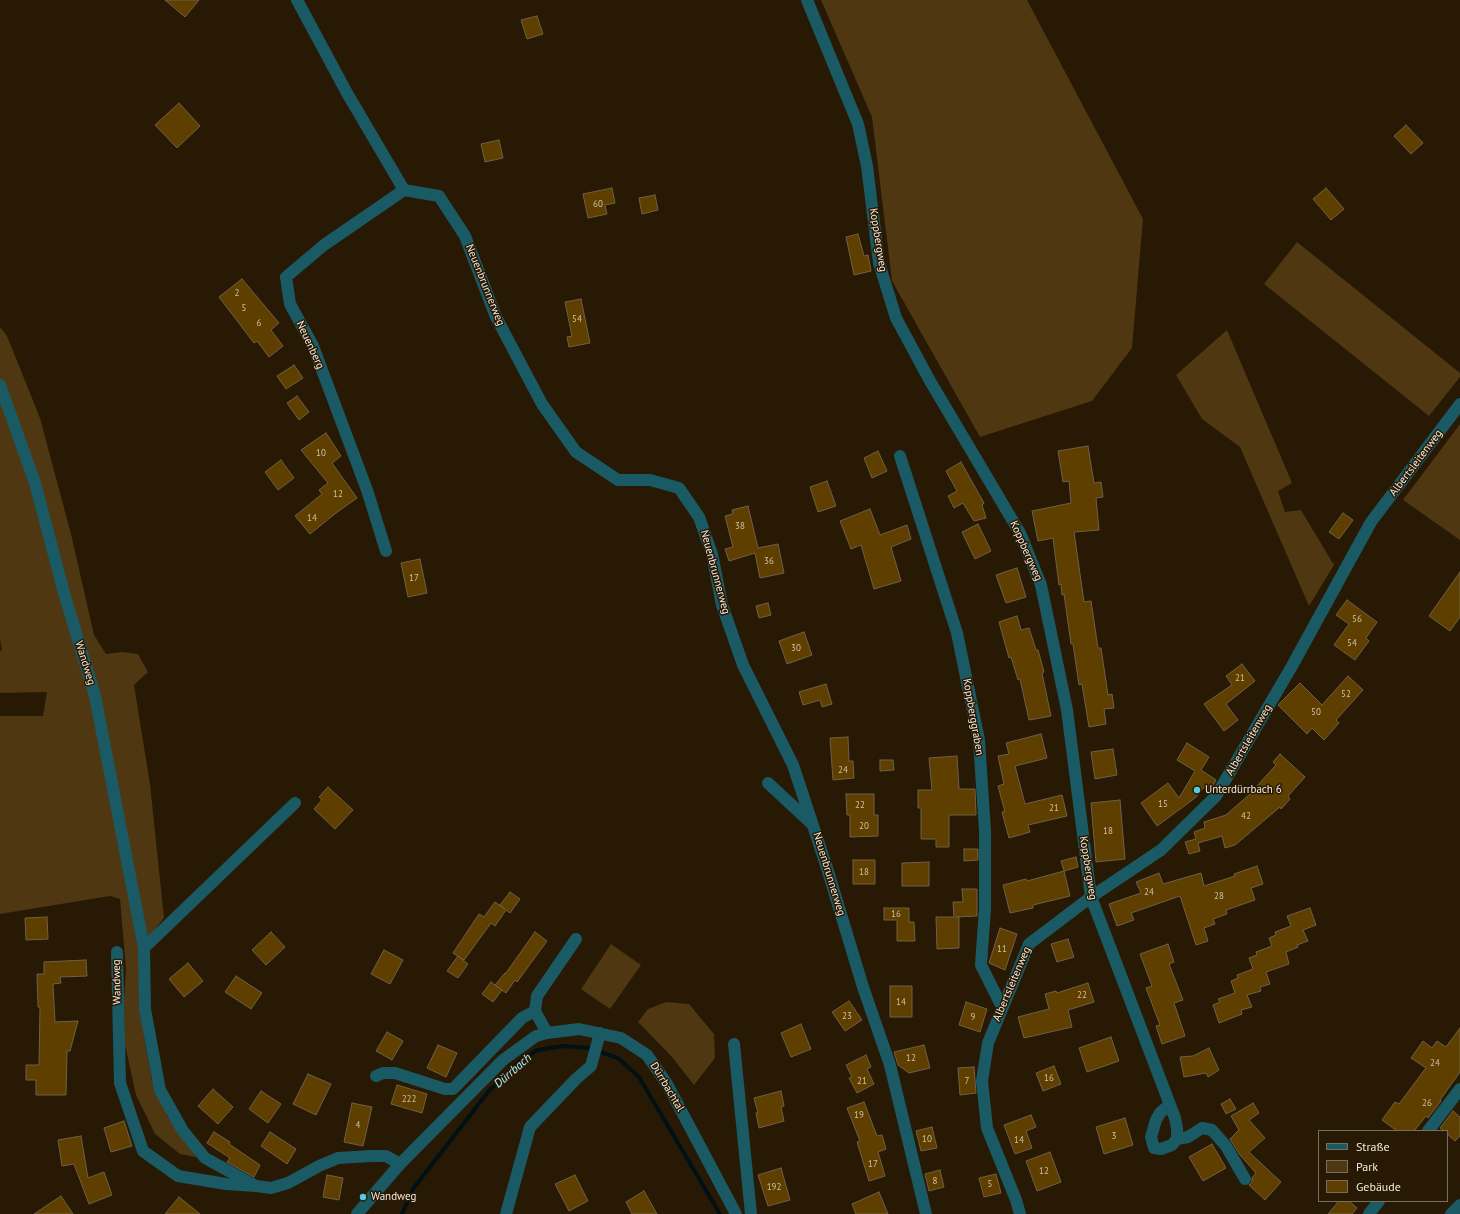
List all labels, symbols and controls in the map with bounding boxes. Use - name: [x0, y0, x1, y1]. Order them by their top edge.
- house number: 60: [593, 199, 603, 209]
- street label: Koppbergweg: [866, 207, 890, 273]
- street label: Neuenbrunnerweg: [463, 242, 507, 328]
- house number: 2: [235, 288, 239, 298]
- house number: 5: [242, 303, 246, 313]
- house number: 54: [572, 314, 582, 324]
- house number: 6: [257, 318, 261, 328]
- street label: Neuenberg: [293, 319, 327, 371]
- street label: Albertsleitenweg: [1387, 427, 1445, 499]
- house number: 10: [316, 448, 326, 458]
- house number: 12: [333, 489, 343, 499]
- house number: 14: [307, 513, 317, 523]
- street label: Koppbergweg: [1007, 519, 1045, 583]
- house number: 38: [735, 521, 745, 531]
- street label: Neuenbrunnerweg: [697, 528, 733, 616]
- house number: 36: [764, 556, 774, 566]
- house number: 17: [409, 573, 419, 583]
- house number: 56: [1352, 614, 1362, 624]
- house number: 54: [1347, 638, 1357, 648]
- street label: Wandweg: [72, 639, 98, 687]
- house number: 30: [791, 643, 801, 653]
- house number: 21: [1235, 673, 1245, 683]
- street label: Koppberggraben: [960, 678, 986, 756]
- house number: 52: [1341, 689, 1351, 699]
- street label: Albertsleitenweg: [1223, 702, 1275, 778]
- house number: 50: [1311, 707, 1321, 717]
- house number: 24: [838, 765, 848, 775]
- place label: Unterdürrbach 6: [1205, 783, 1282, 797]
- marker: Unterdürrbach 6: [1192, 785, 1202, 795]
- house number: 15: [1158, 799, 1168, 809]
- house number: 22: [855, 800, 865, 810]
- house number: 21: [1049, 803, 1059, 813]
- house number: 42: [1241, 811, 1251, 821]
- house number: 20: [859, 821, 869, 831]
- house number: 18: [1103, 826, 1113, 836]
- street label: Neuenbrunnerweg: [810, 831, 848, 917]
- street label: Koppbergweg: [1076, 835, 1100, 901]
- house number: 18: [859, 867, 869, 877]
- house number: 24: [1144, 887, 1154, 897]
- house number: 28: [1214, 891, 1224, 901]
- house number: 16: [891, 909, 901, 919]
- house number: 11: [997, 944, 1007, 954]
- street label: Albertsleitenweg: [990, 945, 1034, 1023]
- street label: Wandweg: [110, 959, 124, 1005]
- house number: 22: [1077, 990, 1087, 1000]
- house number: 14: [896, 997, 906, 1007]
- house number: 23: [842, 1011, 852, 1021]
- house number: 9: [971, 1012, 975, 1022]
- water label: Dürrbach: [491, 1051, 535, 1091]
- house number: 12: [906, 1053, 916, 1063]
- house number: 24: [1430, 1058, 1440, 1068]
- street label: Dürrbachtal: [647, 1060, 687, 1114]
- house number: 16: [1044, 1073, 1054, 1083]
- house number: 21: [857, 1076, 867, 1086]
- house number: 7: [965, 1076, 969, 1086]
- house number: 222: [402, 1094, 416, 1104]
- house number: 26: [1422, 1098, 1432, 1108]
- house number: 19: [854, 1110, 864, 1120]
- house number: 4: [356, 1120, 360, 1130]
- legend: [1318, 1130, 1448, 1202]
- house number: 3: [1112, 1131, 1116, 1141]
- house number: 10: [922, 1134, 932, 1144]
- house number: 14: [1014, 1135, 1024, 1145]
- text: Straße: [1356, 1139, 1390, 1154]
- house number: 17: [868, 1159, 878, 1169]
- text: Park: [1356, 1159, 1378, 1174]
- house number: 12: [1039, 1166, 1049, 1176]
- house number: 8: [933, 1176, 937, 1186]
- house number: 5: [988, 1179, 992, 1189]
- text: Gebäude: [1356, 1179, 1401, 1194]
- house number: 192: [767, 1182, 781, 1192]
- place label: Wandweg: [371, 1190, 416, 1204]
- marker: Wandweg: [358, 1192, 368, 1202]

